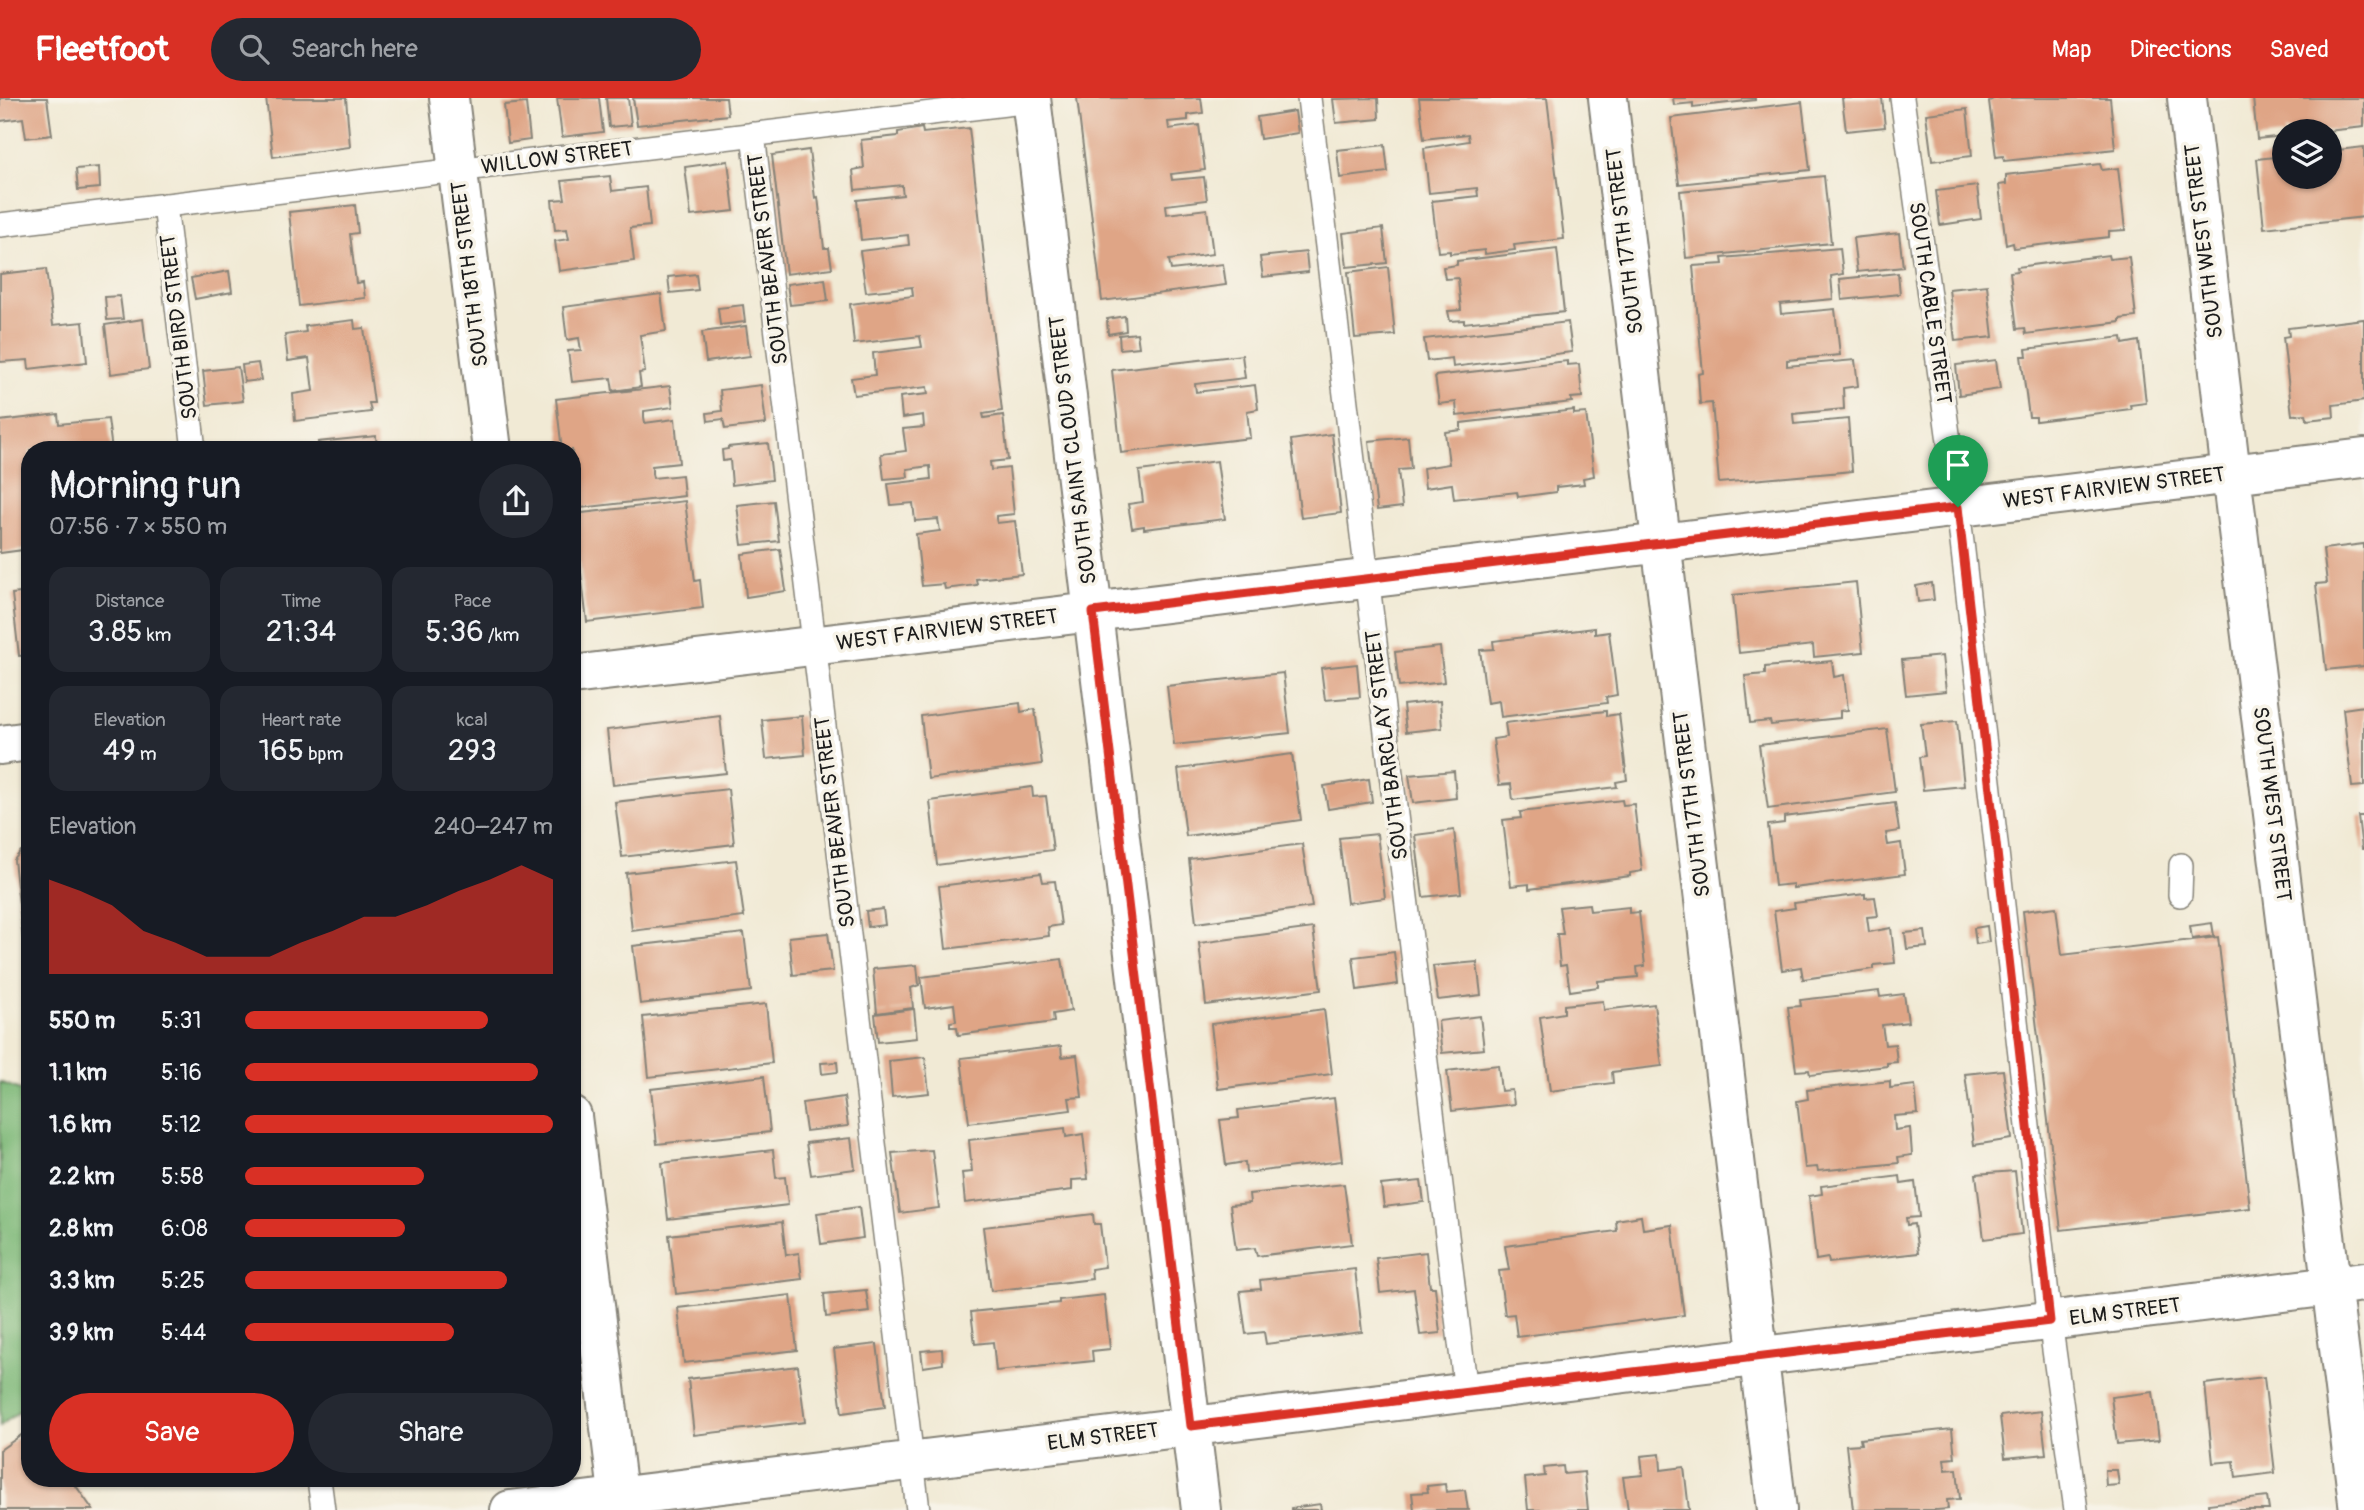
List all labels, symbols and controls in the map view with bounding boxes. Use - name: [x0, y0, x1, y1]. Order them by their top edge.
- search box: [211, 18, 701, 81]
- text: Fleetfoot: [35, 29, 169, 70]
- icon: search: [235, 30, 273, 68]
- text: Search here: [291, 33, 418, 65]
- text: Map: [2052, 35, 2092, 64]
- text: Directions: [2130, 35, 2231, 64]
- text: Saved: [2269, 35, 2329, 64]
- map controls: [2272, 119, 2342, 189]
- button: layers: [2272, 119, 2342, 189]
- street label: WILLOW STREET: [479, 135, 635, 181]
- street label: SOUTH WEST STREET: [2179, 142, 2229, 340]
- street label: SOUTH 17TH STREET: [1600, 146, 1650, 336]
- street label: SOUTH BEAVER STREET: [742, 152, 794, 366]
- street label: SOUTH 18TH STREET: [445, 179, 495, 368]
- street label: SOUTH CABLE STREET: [1902, 200, 1958, 406]
- street label: SOUTH BIRD STREET: [154, 233, 204, 421]
- street label: SOUTH SAINT CLOUD STREET: [1043, 314, 1103, 586]
- pin: [1928, 435, 1988, 507]
- icon: arrive: [1939, 446, 1977, 484]
- street label: WEST FAIRVIEW STREET: [2002, 461, 2227, 515]
- text: Morning run: [49, 462, 241, 510]
- button: share: [479, 464, 553, 538]
- text: 07:56 · 7 × 550 m: [49, 512, 227, 541]
- text: Distance: [95, 589, 164, 613]
- text: Time: [281, 589, 321, 613]
- text: Pace: [454, 589, 491, 613]
- street label: WEST FAIRVIEW STREET: [835, 603, 1060, 657]
- text: 3.85: [88, 613, 143, 650]
- text: 21:34: [266, 613, 336, 650]
- text: 5:36: [425, 613, 484, 650]
- text: km: [143, 623, 171, 647]
- text: /km: [484, 623, 519, 647]
- street label: SOUTH BARCLAY STREET: [1359, 628, 1415, 861]
- street label: SOUTH WEST STREET: [2247, 705, 2297, 903]
- text: Elevation: [93, 708, 166, 732]
- text: Heart rate: [261, 708, 341, 732]
- text: kcal: [457, 708, 488, 732]
- street label: SOUTH 17TH STREET: [1667, 709, 1717, 899]
- street label: SOUTH BEAVER STREET: [809, 715, 861, 929]
- text: 49: [103, 732, 136, 769]
- text: 165: [259, 732, 304, 769]
- text: 293: [448, 732, 497, 769]
- text: m: [136, 742, 157, 766]
- text: bpm: [304, 742, 343, 766]
- text: Elevation: [49, 812, 137, 841]
- text: 240–247 m: [434, 812, 553, 841]
- text: 550 m: [49, 1006, 115, 1035]
- text: 5:31: [161, 1006, 201, 1035]
- text: 1.1 km: [49, 1058, 107, 1087]
- text: 5:16: [161, 1058, 202, 1087]
- text: 1.6 km: [49, 1110, 111, 1139]
- text: 5:12: [161, 1110, 201, 1139]
- text: 2.2 km: [49, 1162, 115, 1191]
- text: 5:58: [161, 1162, 204, 1191]
- text: 2.8 km: [49, 1214, 114, 1243]
- text: 6:08: [161, 1214, 208, 1243]
- text: 3.3 km: [49, 1266, 115, 1295]
- text: 5:25: [161, 1266, 205, 1295]
- street label: ELM STREET: [2068, 1292, 2183, 1332]
- text: 3.9 km: [49, 1318, 114, 1347]
- text: 5:44: [161, 1318, 206, 1347]
- button: Save: [49, 1393, 294, 1473]
- button: Share: [308, 1393, 553, 1473]
- street label: ELM STREET: [1046, 1417, 1161, 1457]

